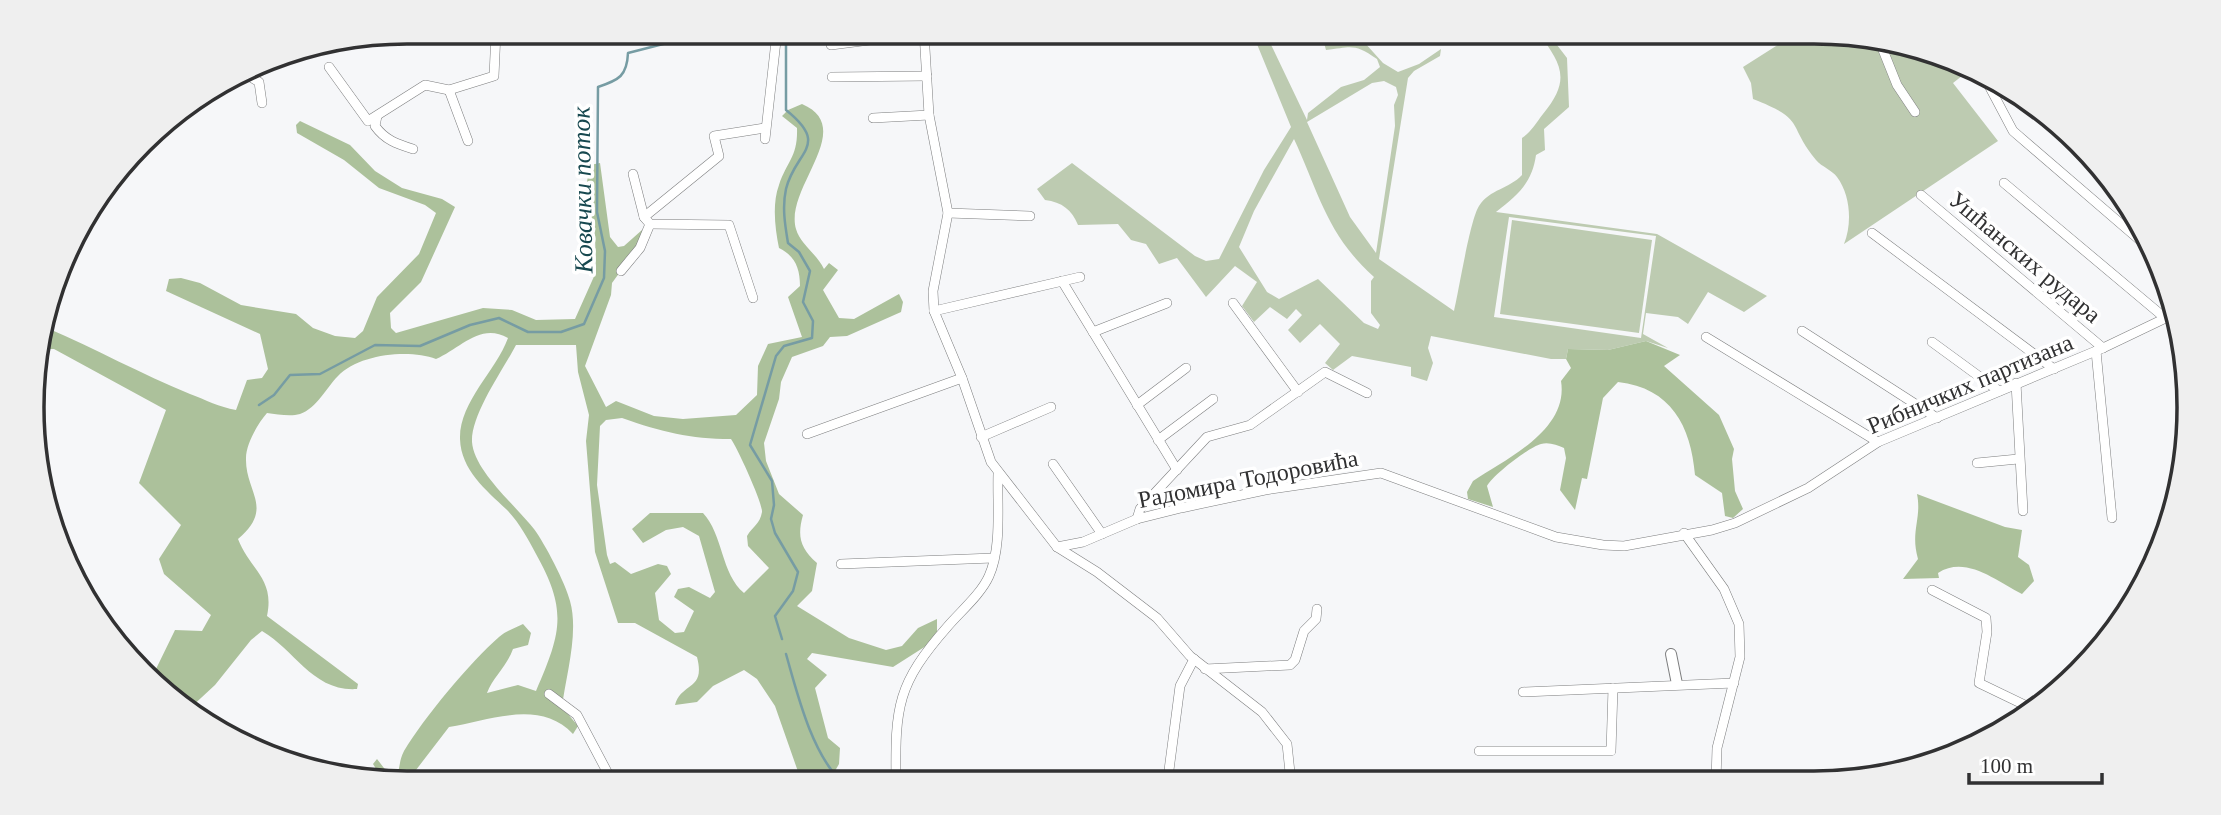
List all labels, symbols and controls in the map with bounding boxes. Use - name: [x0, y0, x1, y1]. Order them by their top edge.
- water label: Ковачки поток: [567, 105, 598, 275]
- street label: Ушћанских рудара: [1944, 186, 2106, 328]
- street label: Рибничких партизана: [1863, 329, 2077, 439]
- street label: Радомира Тодоровића: [1136, 445, 1361, 513]
- scale bar: [1969, 742, 2102, 786]
- text: 100 m: [1980, 754, 2033, 778]

